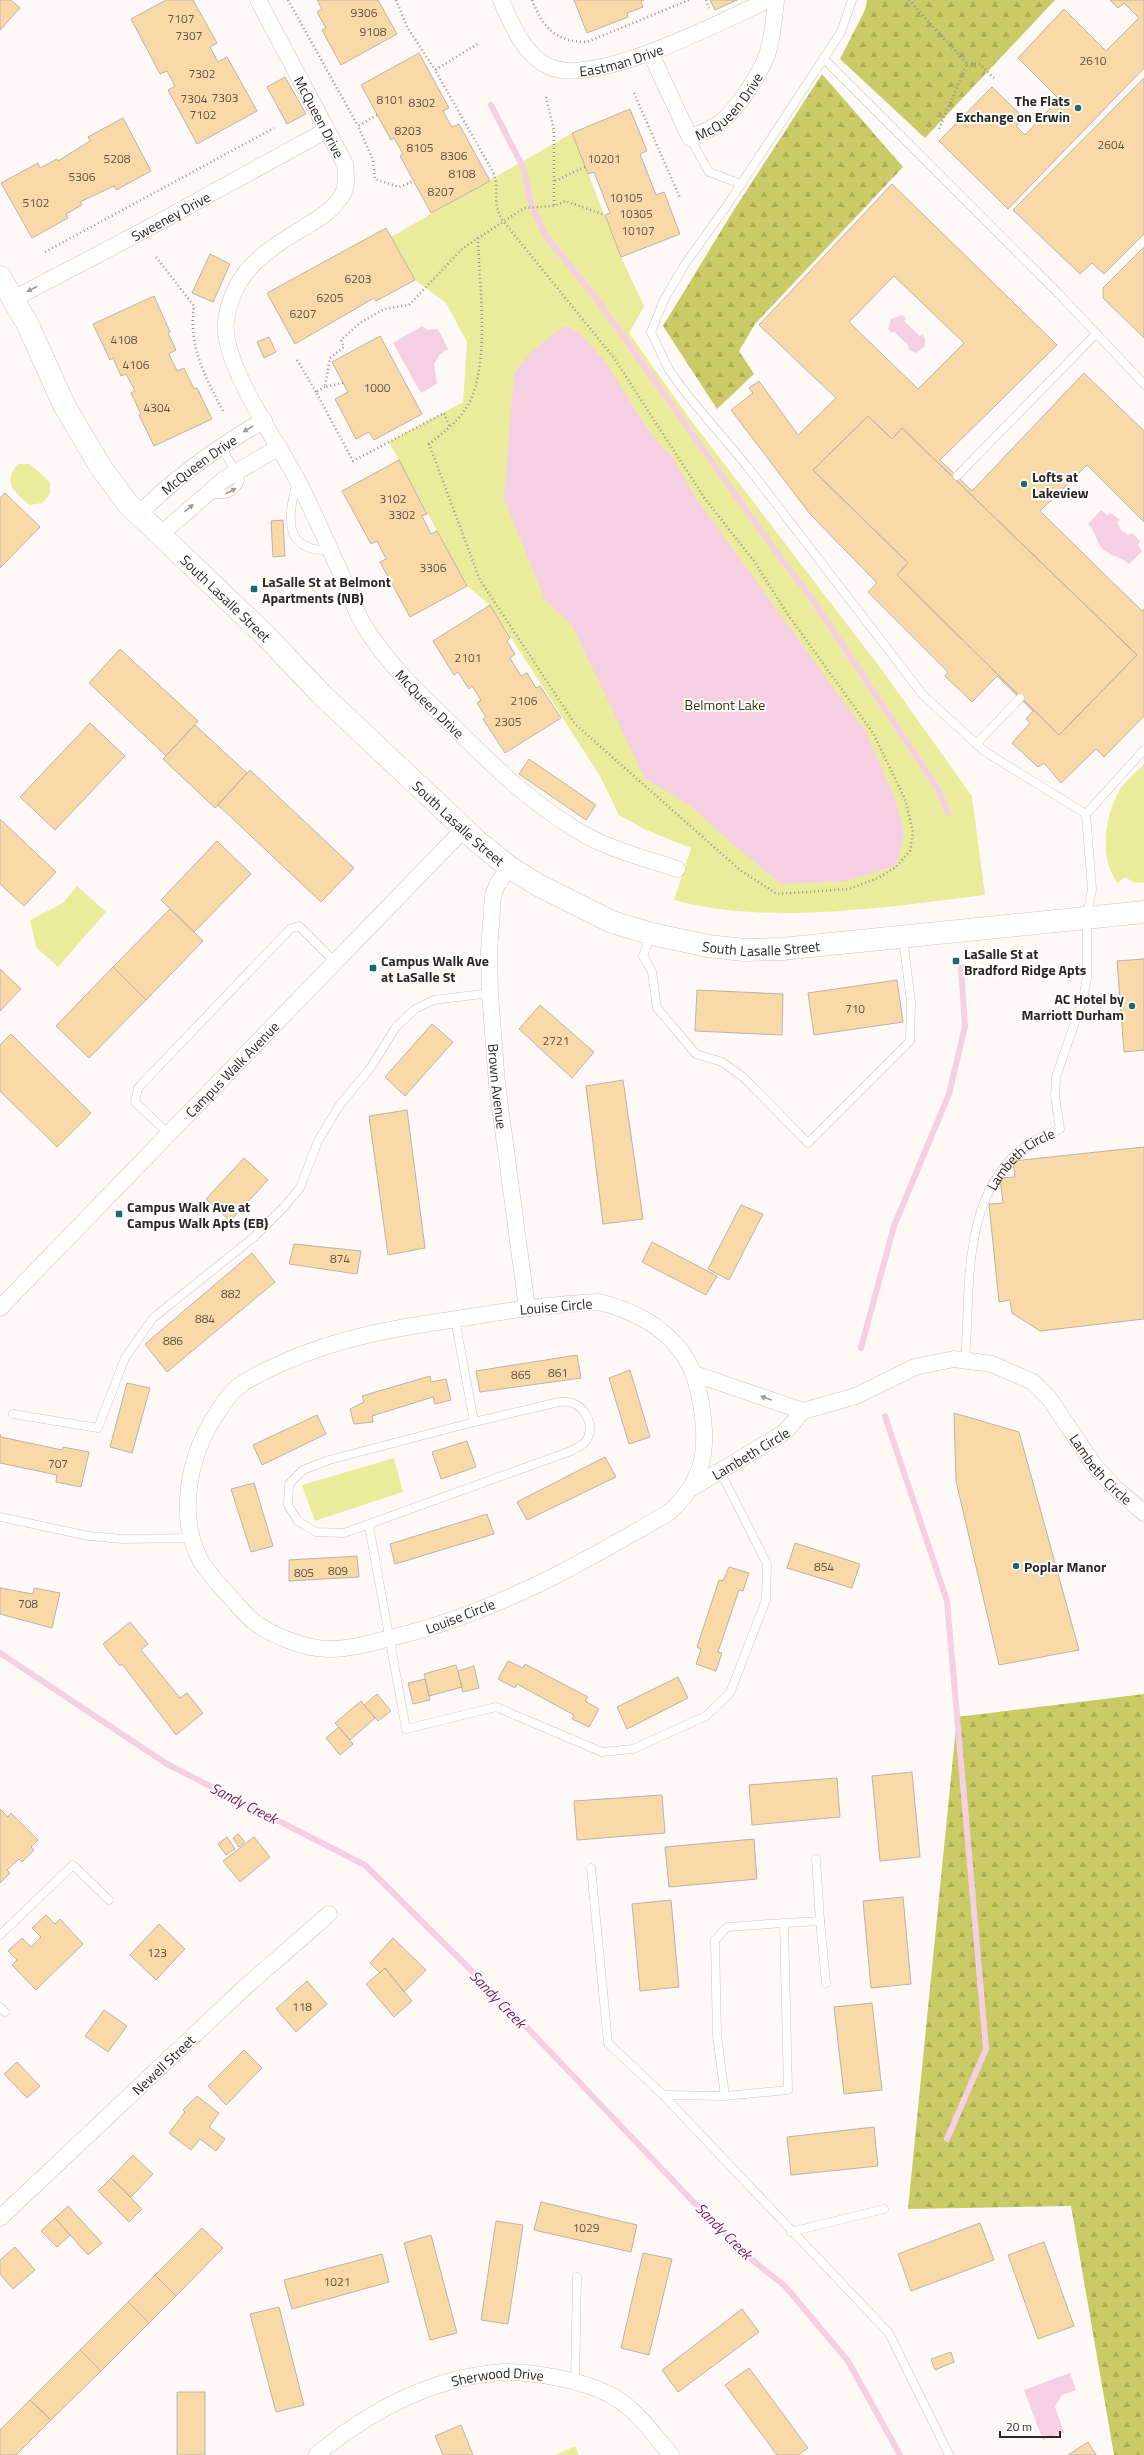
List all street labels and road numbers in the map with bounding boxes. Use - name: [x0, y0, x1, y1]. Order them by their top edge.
- street label: Eastman Drive: [578, 38, 666, 81]
- street label: McQueen Drive: [691, 68, 767, 145]
- street label: McQueen Drive: [290, 72, 350, 161]
- street label: Sweeney Drive: [127, 186, 214, 246]
- street label: McQueen Drive: [156, 429, 241, 499]
- street label: South Lasalle Street: [176, 549, 276, 646]
- street label: McQueen Drive: [391, 664, 470, 743]
- street label: South Lasalle Street: [408, 775, 510, 870]
- street label: South Lasalle Street: [700, 935, 821, 961]
- street label: Campus Walk Avenue: [180, 1016, 283, 1122]
- street label: Brown Avenue: [483, 1043, 513, 1130]
- street label: Lambeth Circle: [981, 1122, 1057, 1194]
- street label: Louise Circle: [519, 1292, 593, 1320]
- street label: Lambeth Circle: [707, 1421, 793, 1484]
- street label: Lambeth Circle: [1065, 1429, 1137, 1509]
- street label: Louise Circle: [422, 1593, 498, 1639]
- street label: Newell Street: [127, 2029, 199, 2099]
- street label: Sherwood Drive: [449, 2361, 545, 2391]

